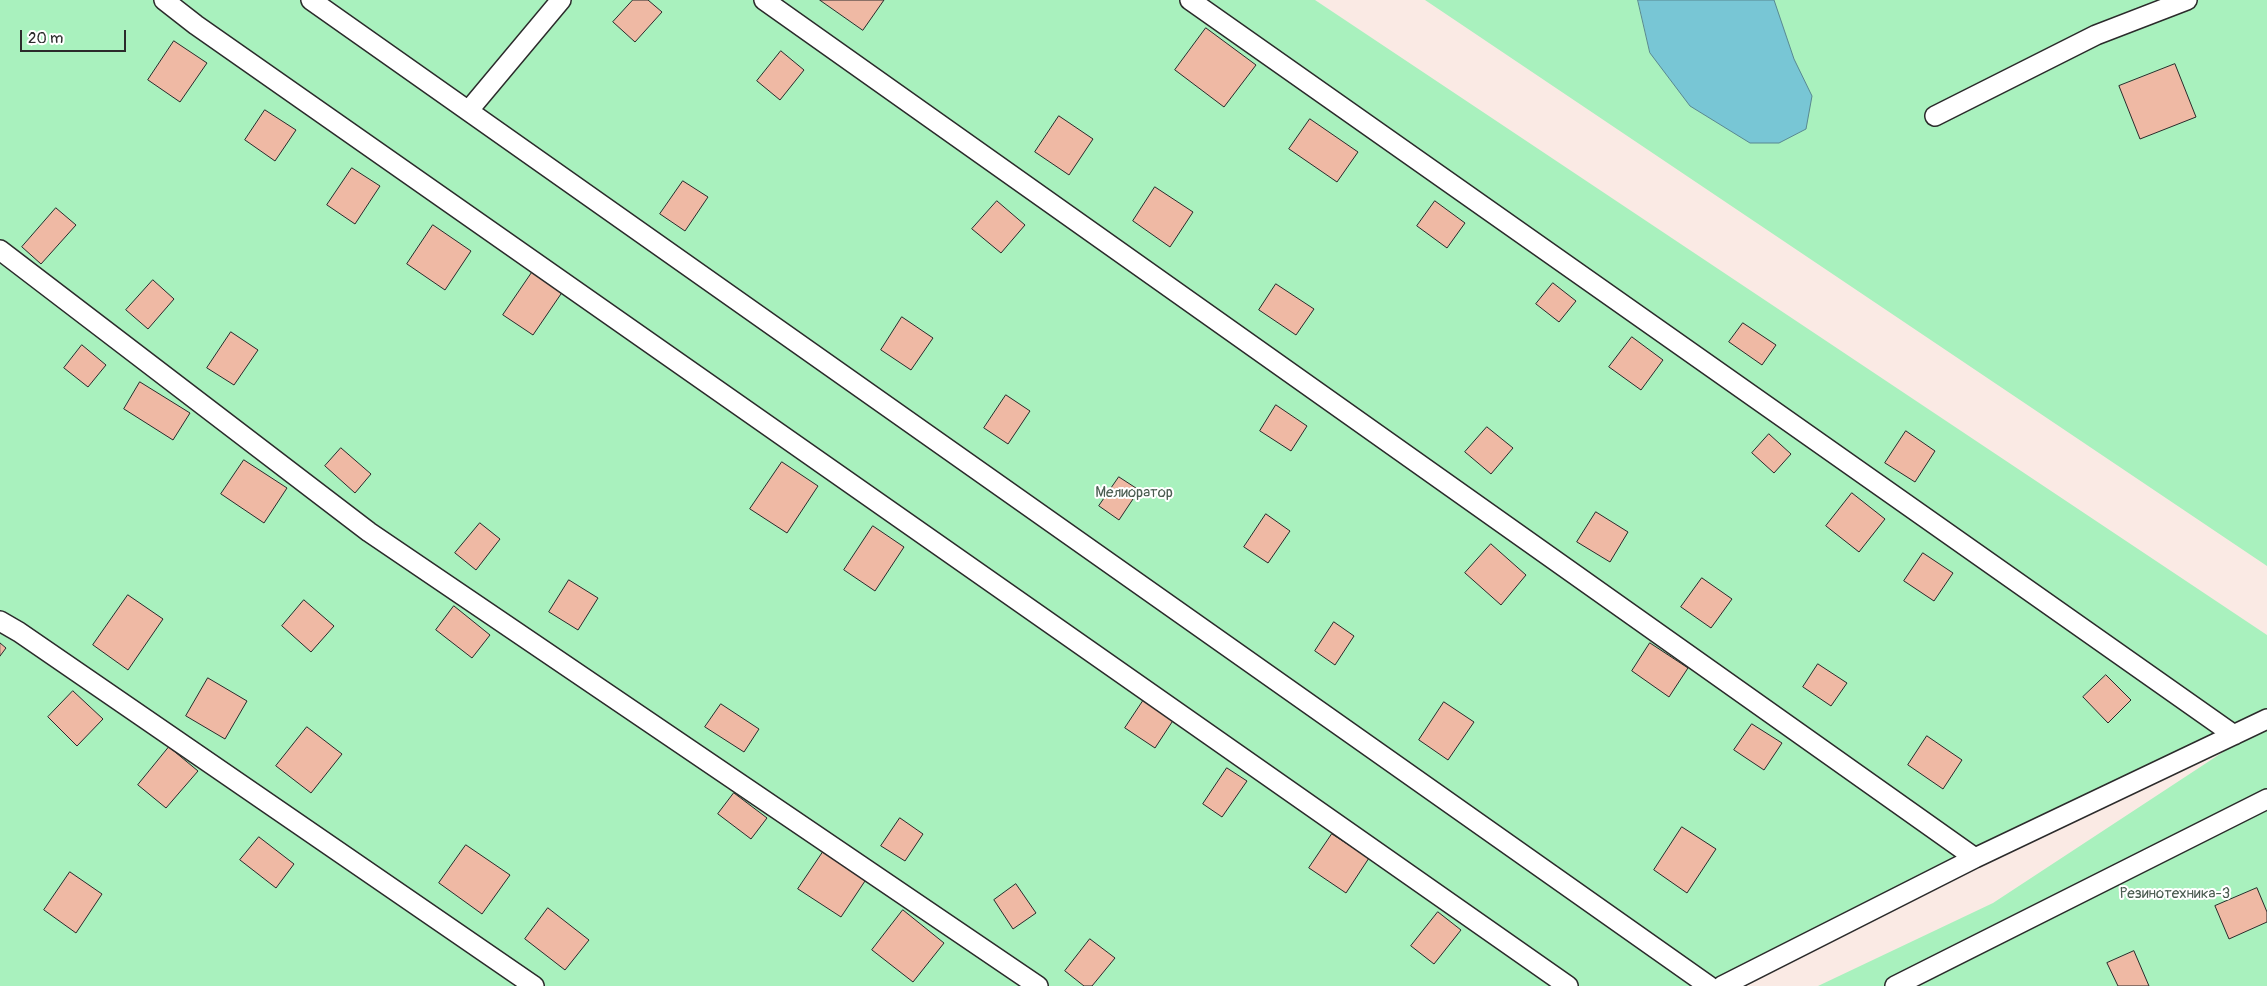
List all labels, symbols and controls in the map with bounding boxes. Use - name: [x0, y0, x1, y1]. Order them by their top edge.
- scale bar: [22, 20, 129, 52]
- text: 20 m: [28, 29, 63, 48]
- park label: Мелиоратор: [1095, 484, 1173, 502]
- park label: Резинотехника-3: [2120, 885, 2230, 903]

